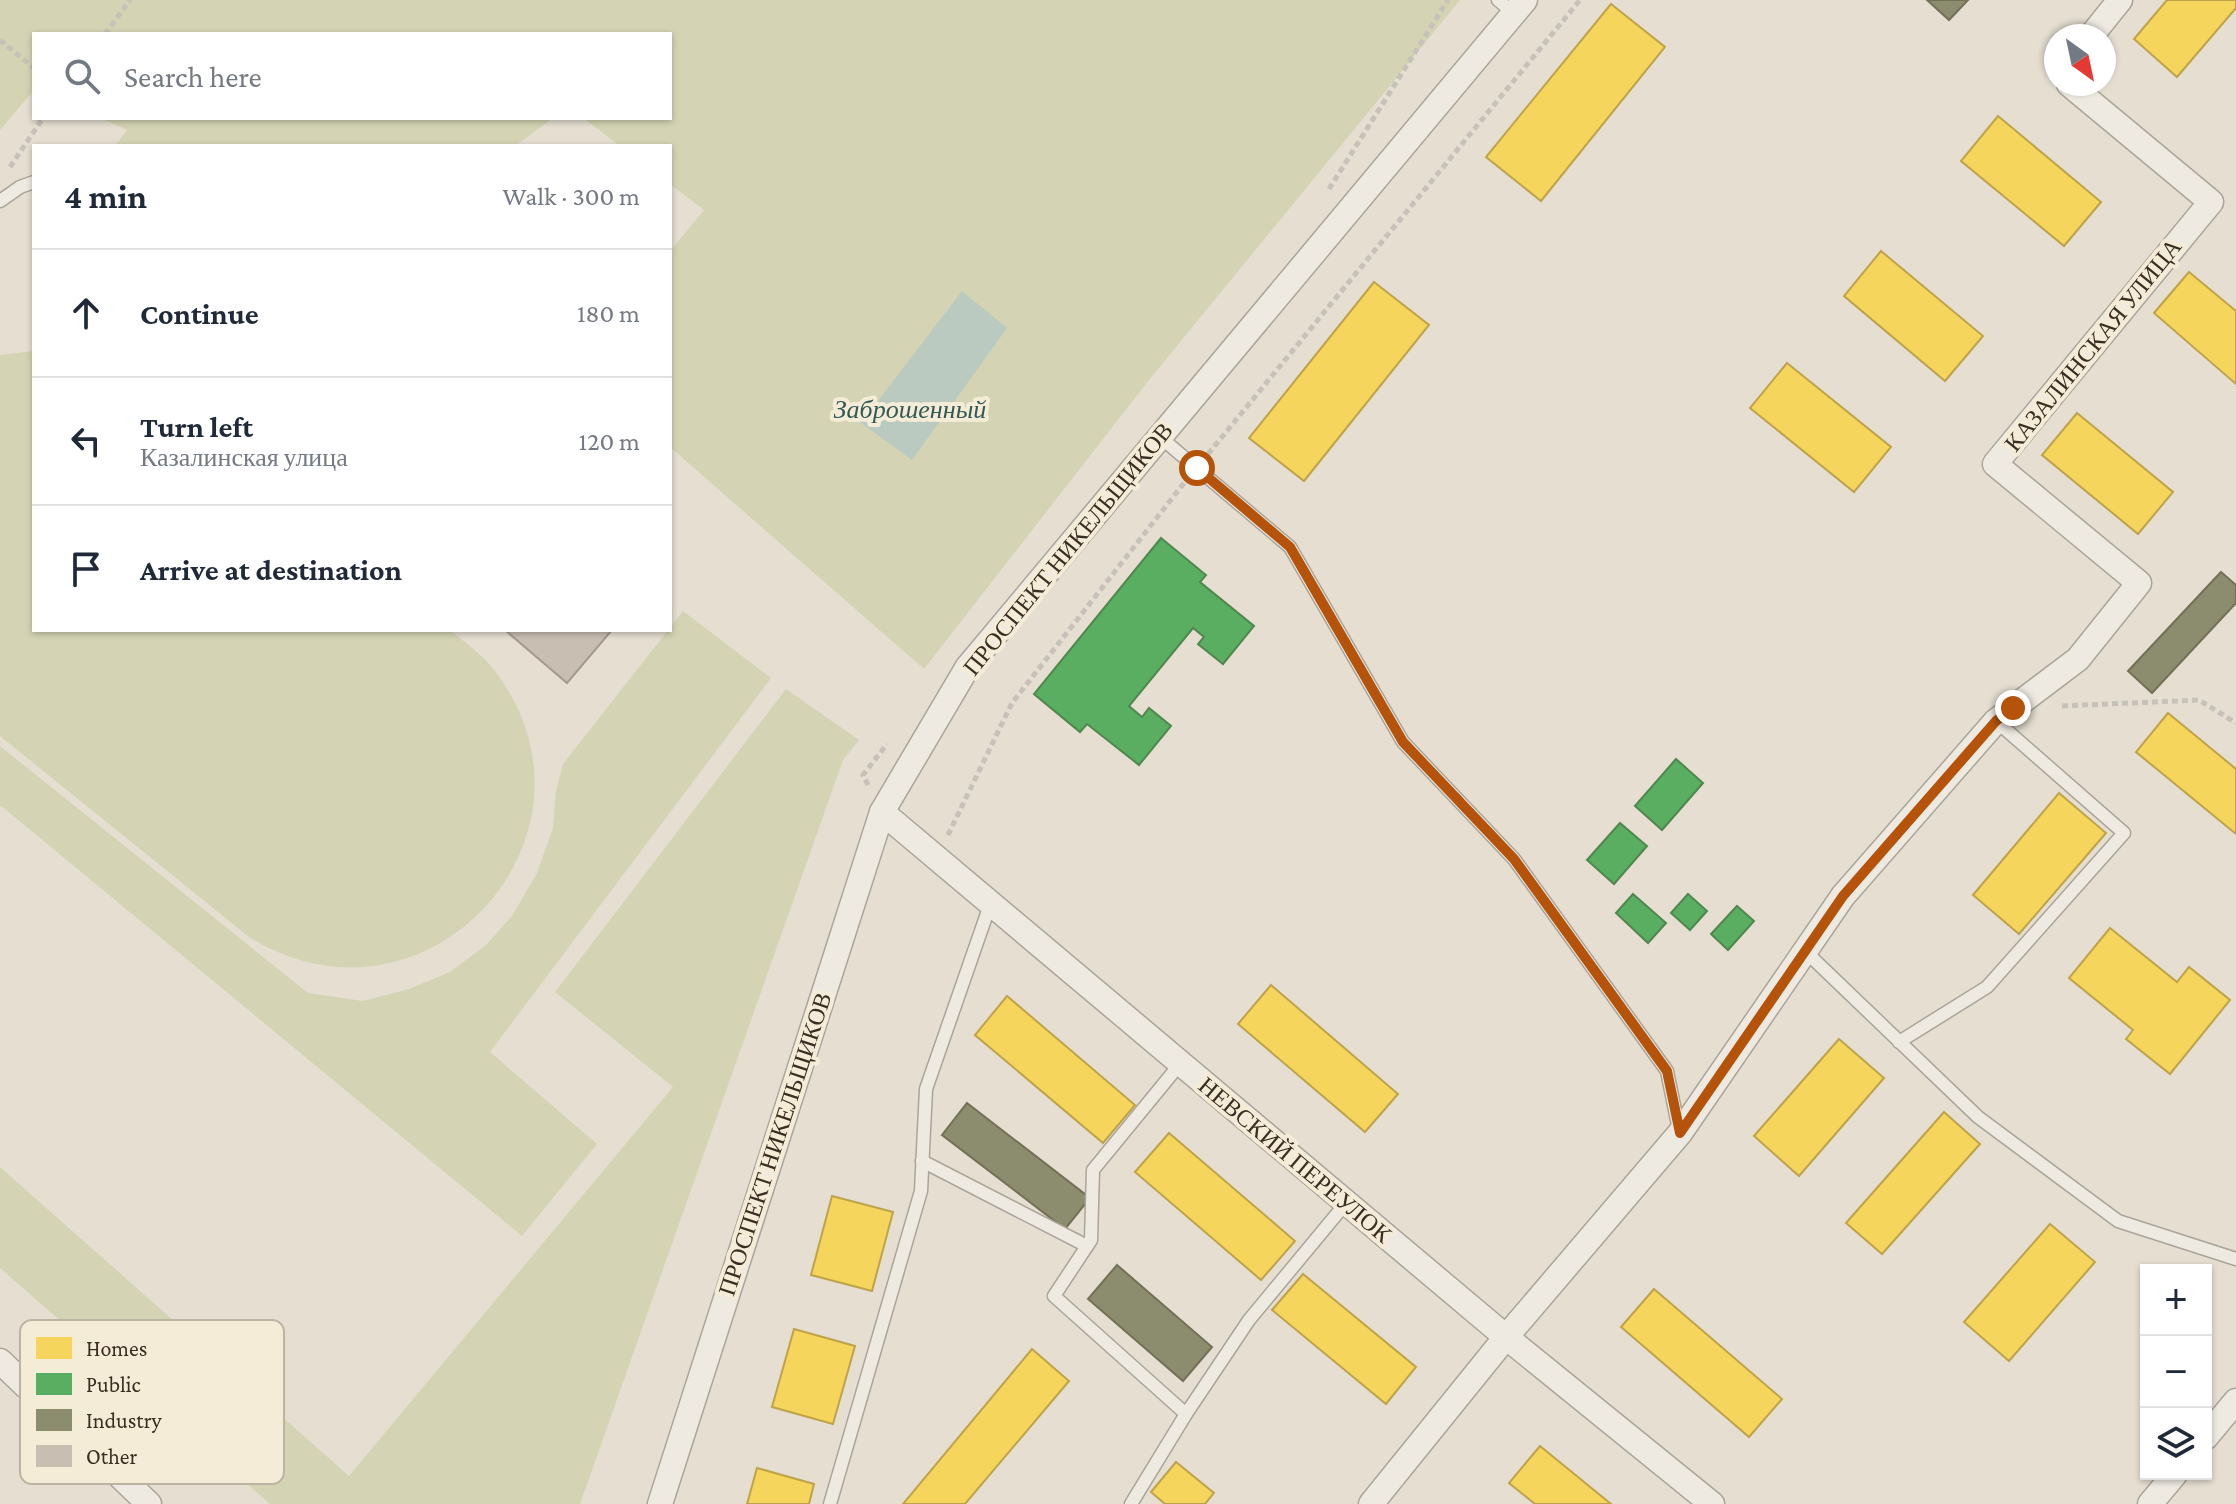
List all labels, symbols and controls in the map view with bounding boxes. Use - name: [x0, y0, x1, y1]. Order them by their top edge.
- north arrow: [2044, 24, 2116, 96]
- search box: [32, 32, 672, 120]
- icon: search: [60, 54, 104, 98]
- text: Search here: [124, 60, 262, 93]
- text: 4 min: [64, 178, 147, 215]
- text: Walk · 300 m: [503, 182, 640, 211]
- street label: КАЗАЛИНСКАЯ УЛИЦА: [1999, 233, 2187, 456]
- icon: ahead: [64, 291, 108, 335]
- text: Continue: [140, 297, 259, 330]
- text: 180 m: [577, 299, 640, 328]
- water label: Заброшенный: [834, 395, 986, 424]
- text: Turn left: [140, 410, 253, 443]
- street label: ПРОСПЕКТ НИКЕЛЬЩИКОВ: [957, 417, 1178, 680]
- icon: left: [64, 419, 108, 463]
- text: 120 m: [579, 427, 640, 456]
- text: Казалинская улица: [140, 443, 348, 472]
- route start: [1179, 450, 1215, 486]
- icon: arrive: [64, 547, 108, 591]
- text: Arrive at destination: [140, 553, 402, 586]
- route end: [1995, 690, 2031, 726]
- street label: ПРОСПЕКТ НИКЕЛЬЩИКОВ: [713, 989, 836, 1299]
- street label: НЕВСКИЙ ПЕРЕУЛОК: [1194, 1071, 1398, 1249]
- map controls: [2140, 1264, 2212, 1480]
- button: +: [2140, 1264, 2212, 1336]
- legend: [20, 1320, 284, 1484]
- text: Homes: [86, 1336, 147, 1361]
- button: −: [2140, 1336, 2212, 1408]
- text: Public: [86, 1372, 141, 1397]
- text: Industry: [86, 1408, 163, 1433]
- button: layers: [2140, 1408, 2212, 1480]
- text: Other: [86, 1444, 138, 1469]

